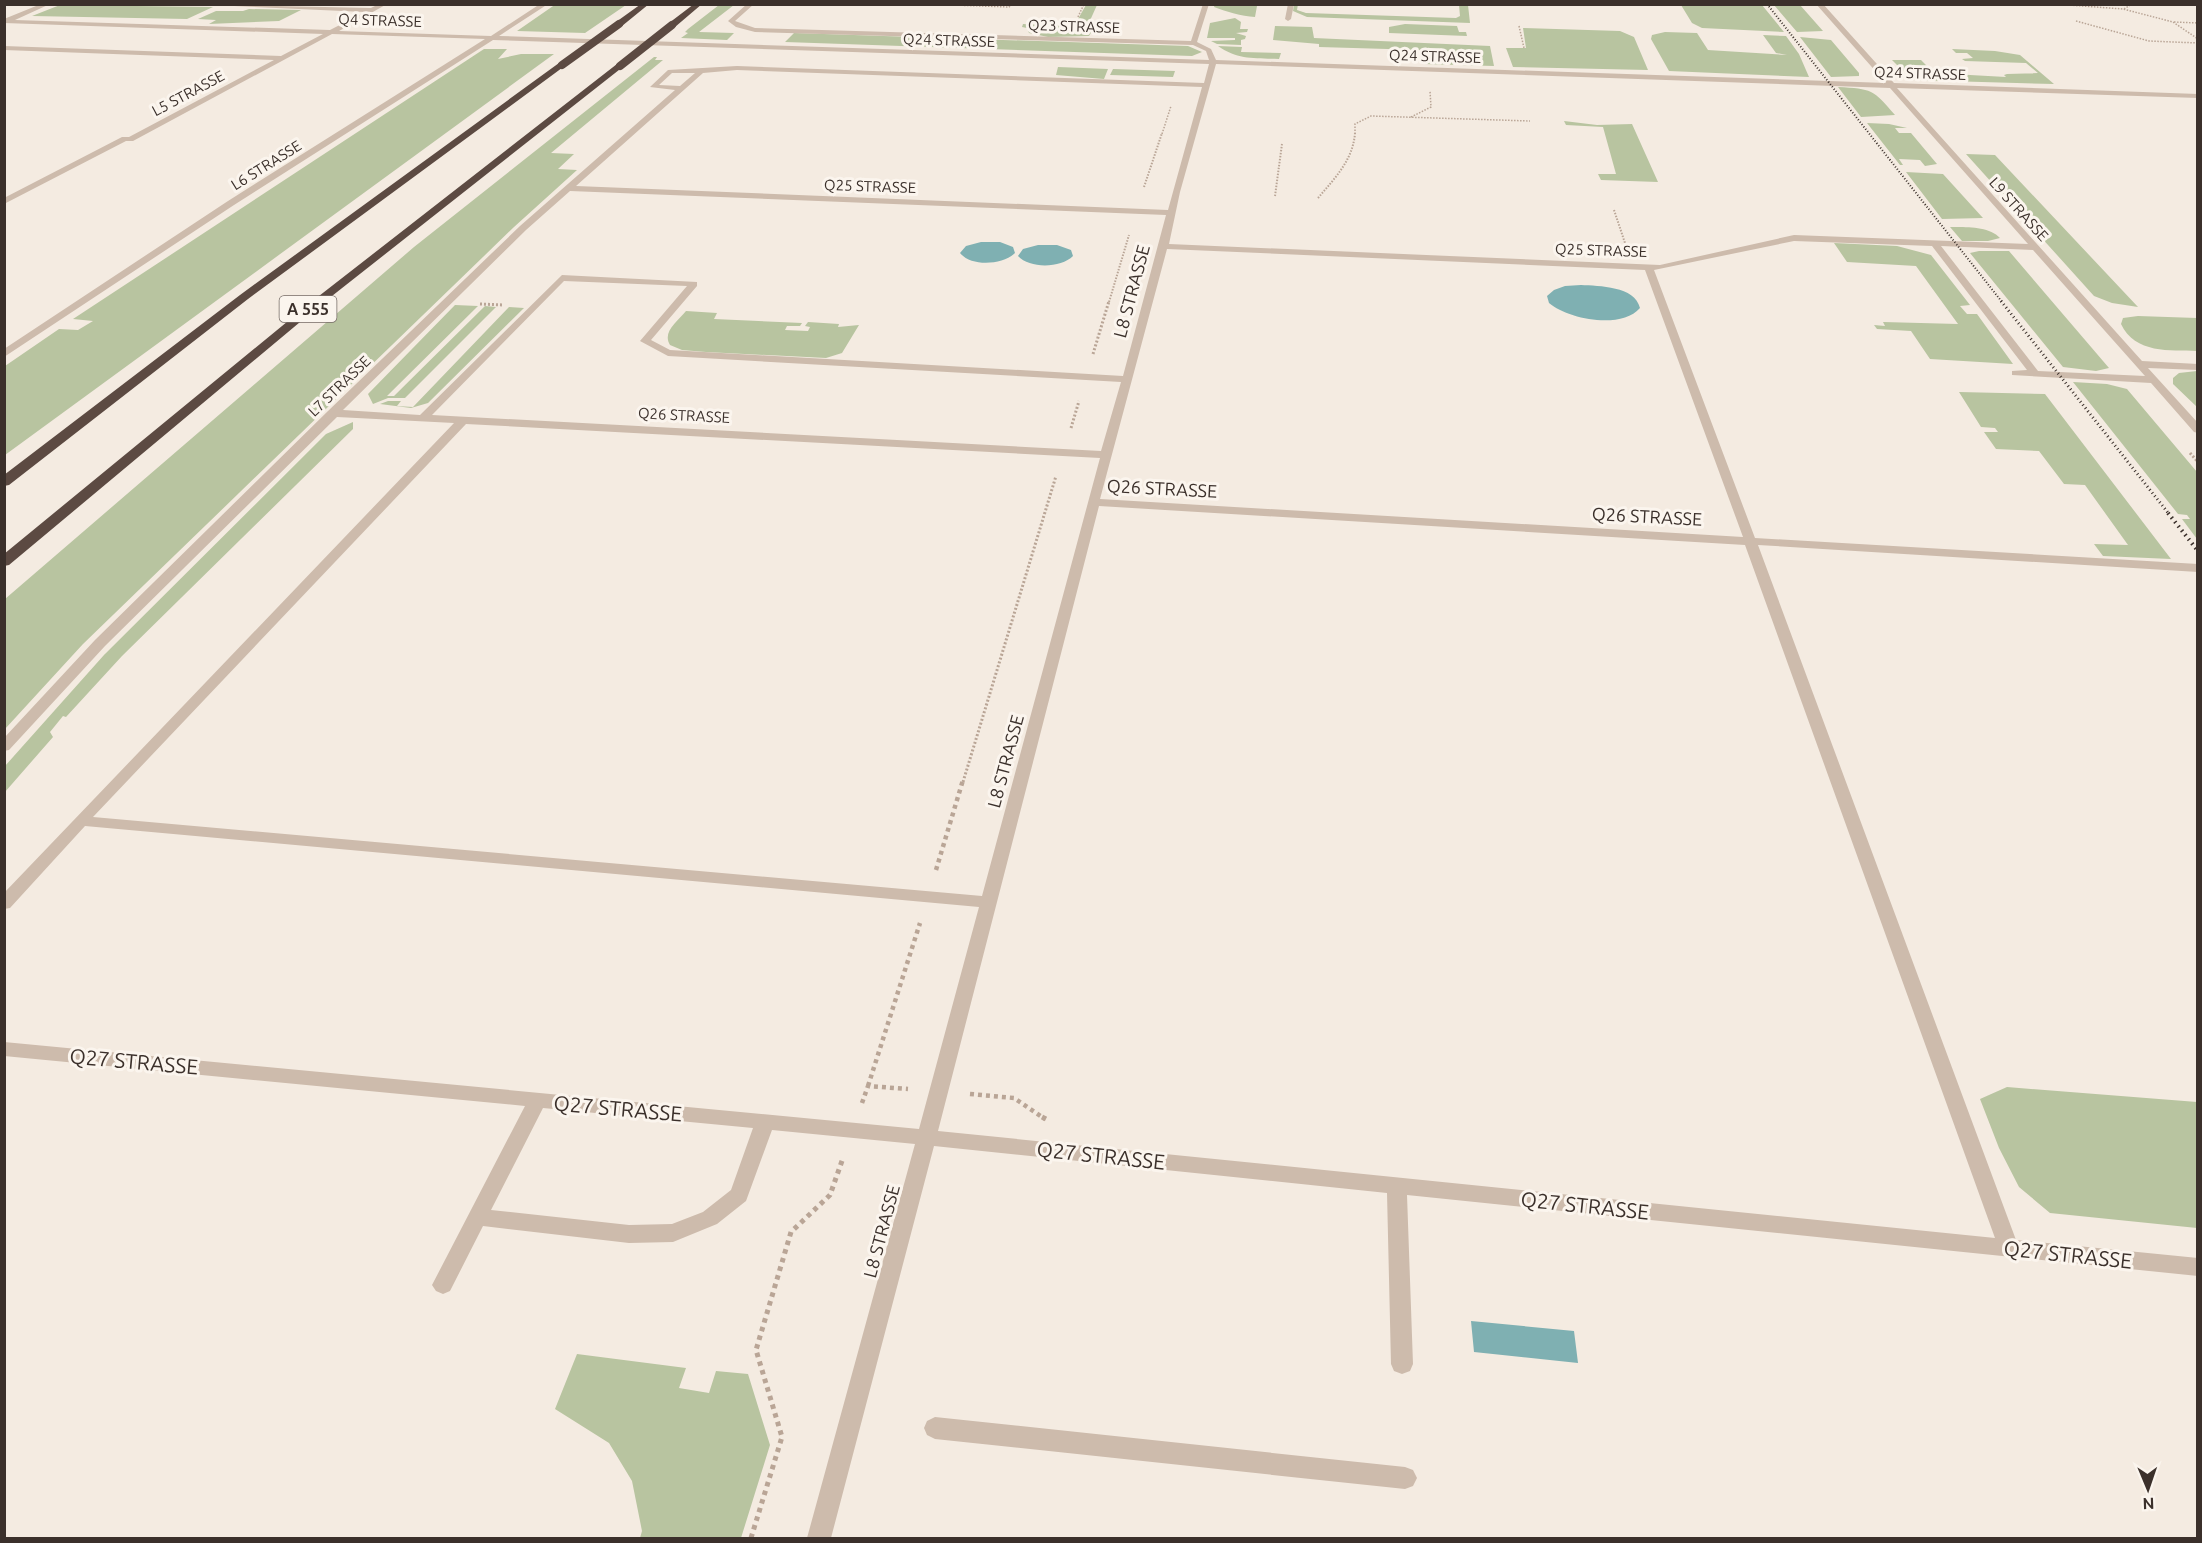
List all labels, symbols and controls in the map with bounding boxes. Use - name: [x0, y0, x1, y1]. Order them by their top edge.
- street label: Q4 STRASSE: [338, 10, 422, 30]
- street label: Q23 STRASSE: [1028, 16, 1120, 36]
- street label: Q24 STRASSE: [903, 30, 995, 50]
- street label: Q24 STRASSE: [1389, 46, 1481, 66]
- street label: Q24 STRASSE: [1874, 63, 1966, 83]
- street label: L5 STRASSE: [149, 67, 227, 119]
- street label: L6 STRASSE: [228, 137, 304, 193]
- street label: L9 STRASSE: [1986, 174, 2052, 244]
- street label: Q25 STRASSE: [824, 176, 916, 196]
- street label: Q25 STRASSE: [1555, 240, 1647, 260]
- street label: L8 STRASSE: [1109, 242, 1153, 340]
- road number: A 555: [280, 296, 336, 322]
- street label: L7 STRASSE: [304, 352, 374, 420]
- street label: Q26 STRASSE: [638, 404, 730, 426]
- street label: Q26 STRASSE: [1106, 475, 1218, 502]
- street label: Q26 STRASSE: [1591, 503, 1703, 530]
- street label: L8 STRASSE: [983, 712, 1027, 810]
- street label: Q27 STRASSE: [69, 1043, 199, 1079]
- street label: Q27 STRASSE: [553, 1090, 683, 1126]
- street label: Q27 STRASSE: [1036, 1136, 1166, 1174]
- street label: L8 STRASSE: [859, 1182, 903, 1280]
- street label: Q27 STRASSE: [1520, 1186, 1650, 1224]
- street label: Q27 STRASSE: [2003, 1235, 2133, 1273]
- north arrow: [2118, 1459, 2178, 1519]
- text: N: [2142, 1495, 2155, 1513]

